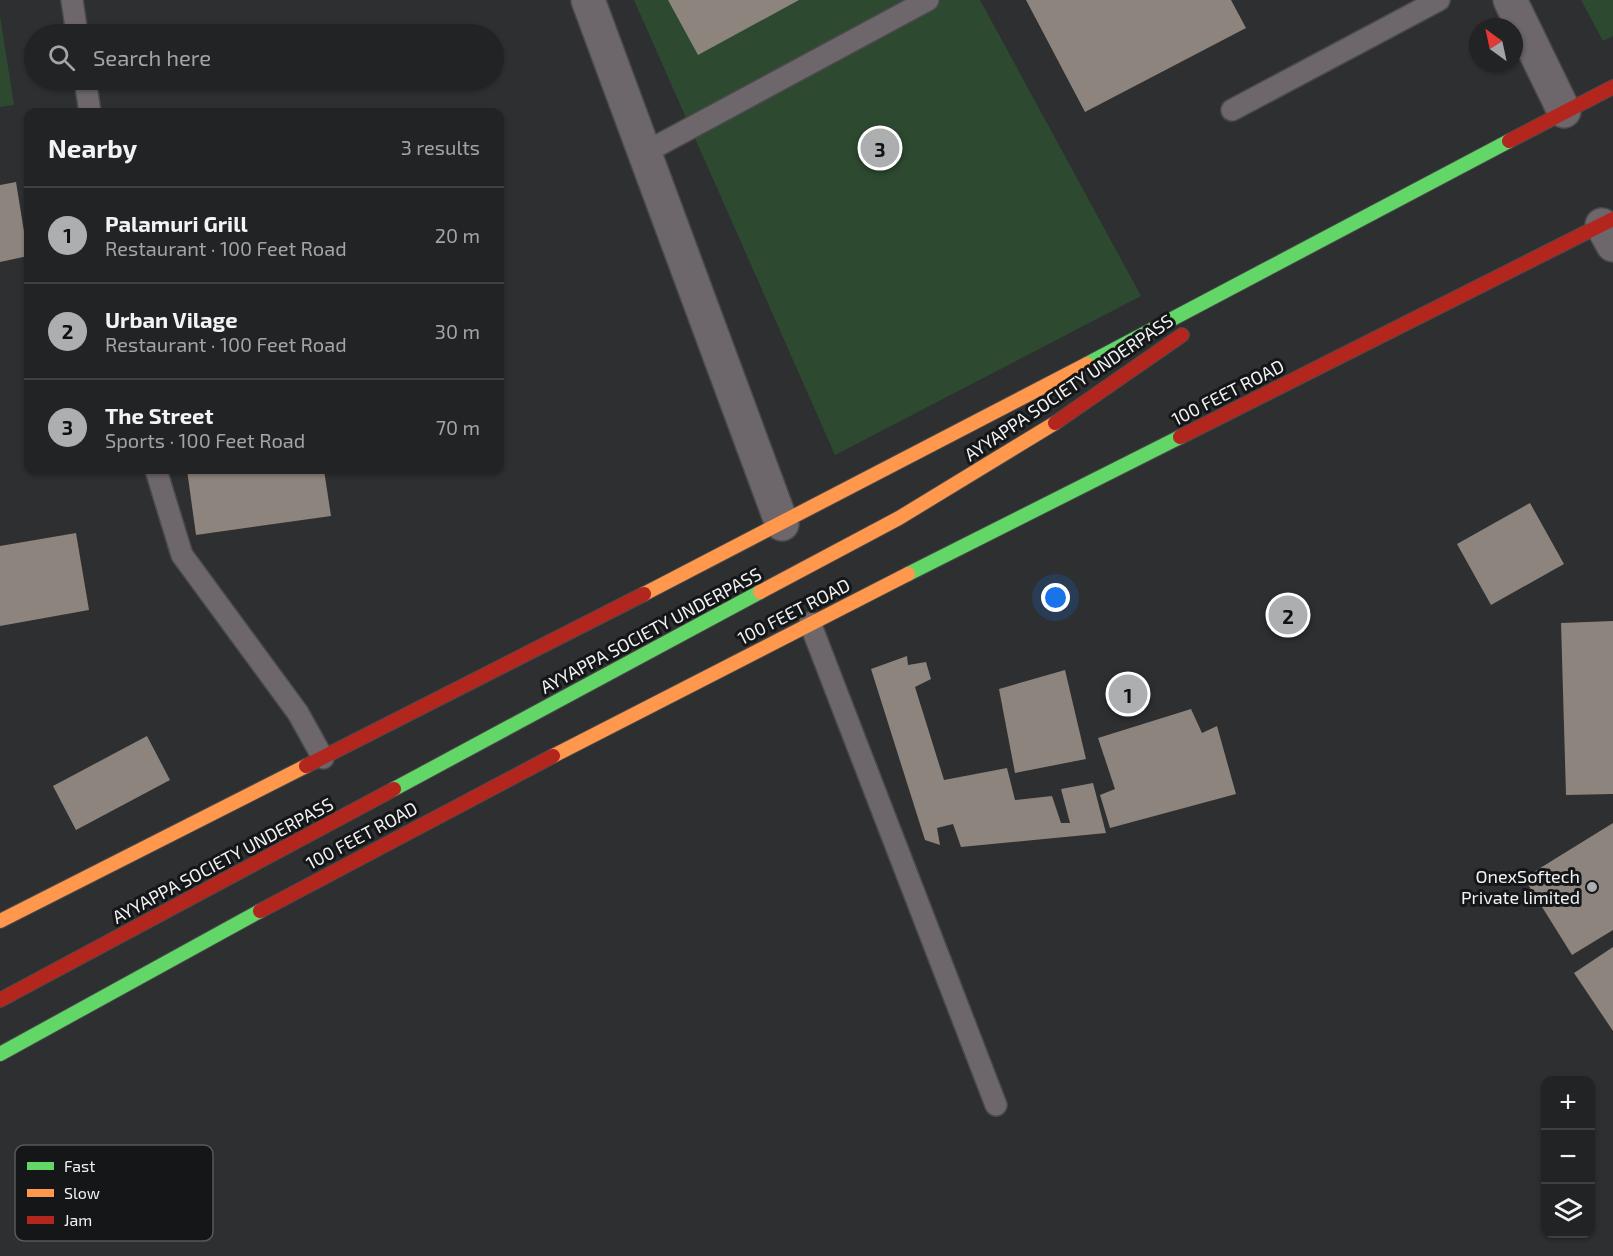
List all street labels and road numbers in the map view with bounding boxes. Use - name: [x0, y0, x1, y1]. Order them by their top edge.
- street label: AYYAPPA SOCIETY UNDERPASS: [960, 309, 1177, 465]
- street label: 100 FEET ROAD: [1168, 354, 1287, 430]
- street label: AYYAPPA SOCIETY UNDERPASS: [536, 562, 765, 698]
- street label: 100 FEET ROAD: [734, 573, 853, 649]
- street label: AYYAPPA SOCIETY UNDERPASS: [108, 792, 337, 928]
- street label: 100 FEET ROAD: [302, 797, 421, 874]

